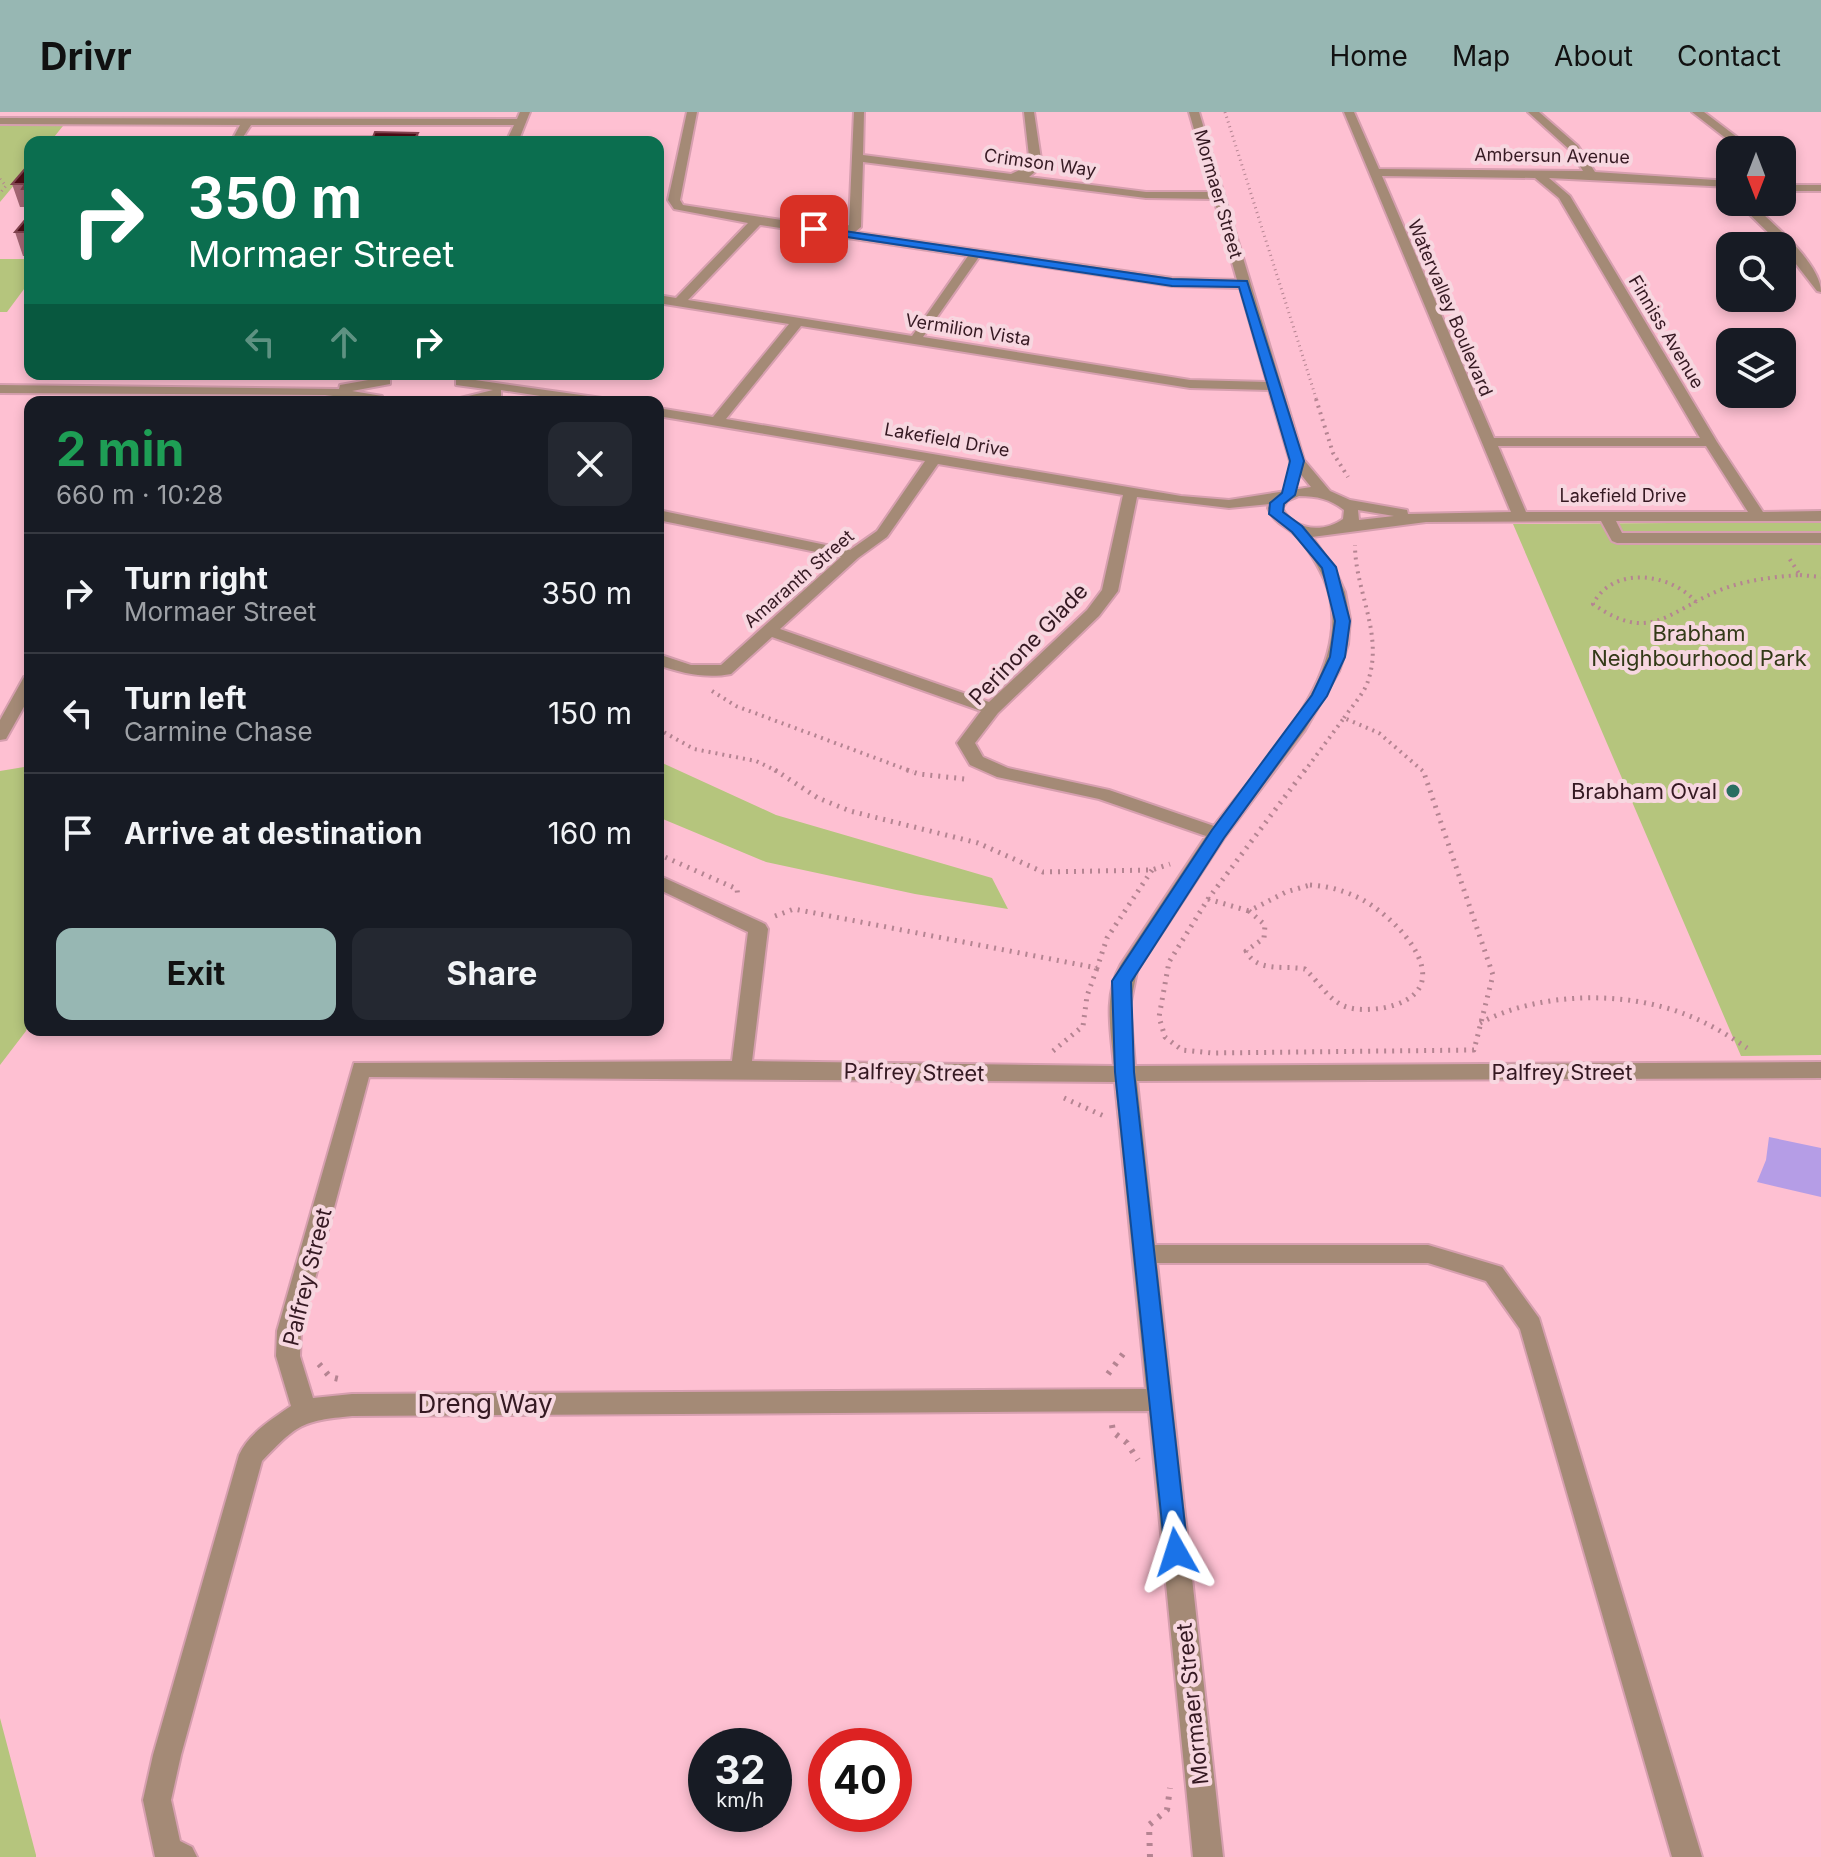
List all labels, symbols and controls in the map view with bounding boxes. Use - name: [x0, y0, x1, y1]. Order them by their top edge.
- text: Drivr: [40, 33, 132, 79]
- text: Home: [1329, 39, 1408, 73]
- text: Map: [1452, 39, 1510, 73]
- text: About: [1554, 39, 1633, 73]
- text: Contact: [1677, 39, 1781, 73]
- street label: Mormaer Street: [1190, 127, 1247, 261]
- north arrow: [1716, 136, 1796, 216]
- map controls: [1716, 136, 1796, 408]
- street label: Crimson Way: [983, 144, 1098, 181]
- street label: Ambersun Avenue: [1474, 144, 1630, 167]
- text: 350 m: [188, 164, 362, 232]
- icon: right: [56, 168, 160, 272]
- pin: [780, 195, 848, 263]
- icon: arrive: [792, 207, 836, 251]
- street label: Watervalley Boulevard: [1404, 216, 1497, 399]
- text: Mormaer Street: [188, 232, 454, 276]
- button: search: [1716, 232, 1796, 312]
- street label: Finniss Avenue: [1624, 272, 1708, 392]
- street label: Vermilion Vista: [904, 309, 1032, 350]
- icon: left: [238, 320, 282, 364]
- icon: ahead: [322, 320, 366, 364]
- icon: right: [406, 320, 450, 364]
- button: layers: [1716, 328, 1796, 408]
- street label: Lakefield Drive: [883, 418, 1011, 461]
- text: 2 min: [56, 419, 184, 478]
- button: close: [548, 422, 632, 506]
- text: 660 m · 10:28: [56, 479, 223, 510]
- street label: Lakefield Drive: [1560, 485, 1686, 506]
- street label: Amaranth Street: [740, 525, 858, 632]
- text: Turn right: [124, 560, 268, 596]
- icon: right: [56, 571, 100, 615]
- text: 350 m: [542, 575, 632, 611]
- street label: Perinone Glade: [963, 578, 1093, 710]
- text: Mormaer Street: [124, 596, 316, 627]
- park label: Brabham Neighbourhood Park: [1591, 620, 1807, 671]
- text: Turn left: [124, 680, 246, 716]
- icon: left: [56, 691, 100, 735]
- text: 150 m: [548, 695, 632, 731]
- text: Carmine Chase: [124, 716, 313, 747]
- place label: Brabham Oval: [1571, 778, 1717, 804]
- marker: Brabham Oval: [1724, 782, 1742, 800]
- icon: arrive: [56, 811, 100, 855]
- text: Arrive at destination: [124, 815, 422, 851]
- text: 160 m: [548, 815, 632, 851]
- button: Exit: [56, 928, 336, 1020]
- button: Share: [352, 928, 632, 1020]
- street label: Palfrey Street: [843, 1058, 985, 1086]
- street label: Palfrey Street: [1492, 1059, 1632, 1085]
- street label: Palfrey Street: [277, 1206, 337, 1348]
- street label: Dreng Way: [417, 1388, 553, 1419]
- position arrow: [1134, 1510, 1218, 1594]
- street label: Mormaer Street: [1171, 1622, 1213, 1786]
- speed limit sign: 40: [808, 1728, 912, 1832]
- text: 32: [714, 1745, 766, 1794]
- text: km/h: [716, 1788, 764, 1812]

